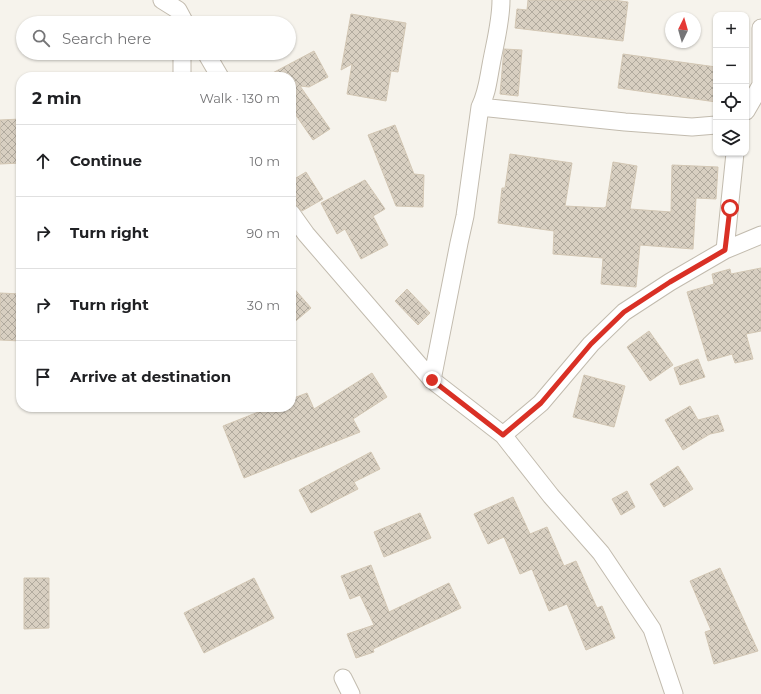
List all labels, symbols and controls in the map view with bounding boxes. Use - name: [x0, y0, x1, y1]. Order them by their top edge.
- north arrow: [665, 12, 701, 48]
- map controls: [713, 12, 749, 156]
- button: +: [713, 12, 749, 48]
- search box: [16, 16, 296, 60]
- icon: search: [30, 27, 52, 49]
- text: Search here: [62, 29, 151, 48]
- button: −: [713, 48, 749, 84]
- button: locate: [713, 84, 749, 120]
- text: 2 min: [32, 88, 82, 108]
- text: Walk · 130 m: [199, 90, 280, 106]
- button: layers: [713, 120, 749, 156]
- icon: ahead: [32, 150, 54, 172]
- text: Continue: [70, 151, 142, 170]
- text: 10 m: [250, 153, 280, 169]
- route start: [721, 199, 739, 217]
- icon: right: [32, 222, 54, 244]
- text: Turn right: [70, 223, 149, 242]
- text: 90 m: [246, 225, 280, 241]
- icon: right: [32, 294, 54, 316]
- text: Turn right: [70, 295, 149, 314]
- text: 30 m: [247, 297, 280, 313]
- icon: arrive: [32, 366, 54, 388]
- text: Arrive at destination: [70, 367, 231, 386]
- route end: [423, 371, 441, 389]

